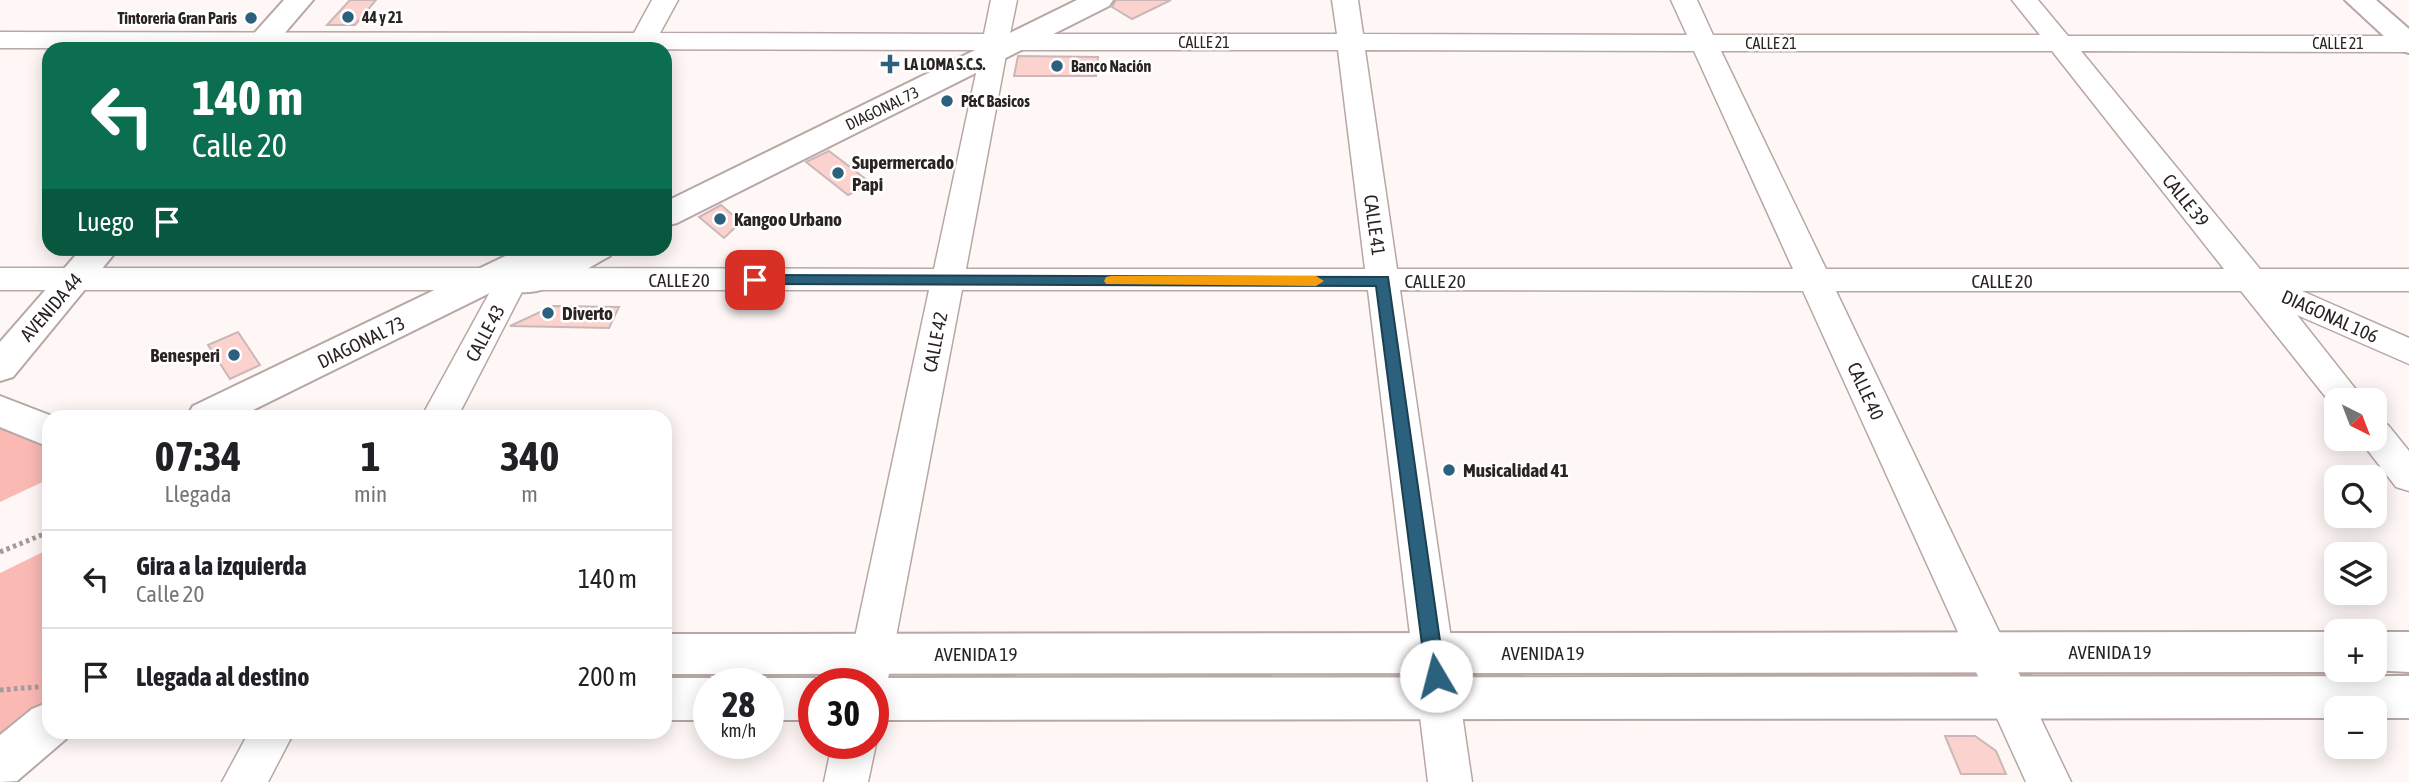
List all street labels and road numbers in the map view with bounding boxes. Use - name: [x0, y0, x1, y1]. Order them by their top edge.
- street label: CALLE 21: [1178, 33, 1230, 51]
- street label: CALLE 21: [1745, 34, 1797, 52]
- street label: CALLE 21: [2312, 34, 2364, 52]
- street label: DIAGONAL 73: [842, 83, 922, 133]
- street label: CALLE 39: [2158, 169, 2214, 231]
- street label: CALLE 41: [1360, 193, 1390, 257]
- street label: AVENIDA 44: [16, 268, 87, 345]
- street label: CALLE 20: [648, 269, 710, 291]
- street label: CALLE 20: [1404, 270, 1466, 292]
- street label: CALLE 20: [1971, 270, 2033, 292]
- street label: DIAGONAL 106: [2278, 285, 2382, 347]
- street label: CALLE 43: [461, 301, 509, 365]
- street label: CALLE 42: [918, 310, 952, 374]
- street label: DIAGONAL 73: [314, 311, 408, 373]
- street label: CALLE 40: [1843, 359, 1889, 423]
- street label: AVENIDA 19: [2069, 641, 2151, 663]
- street label: AVENIDA 19: [1502, 642, 1584, 664]
- street label: AVENIDA 19: [935, 643, 1017, 665]

